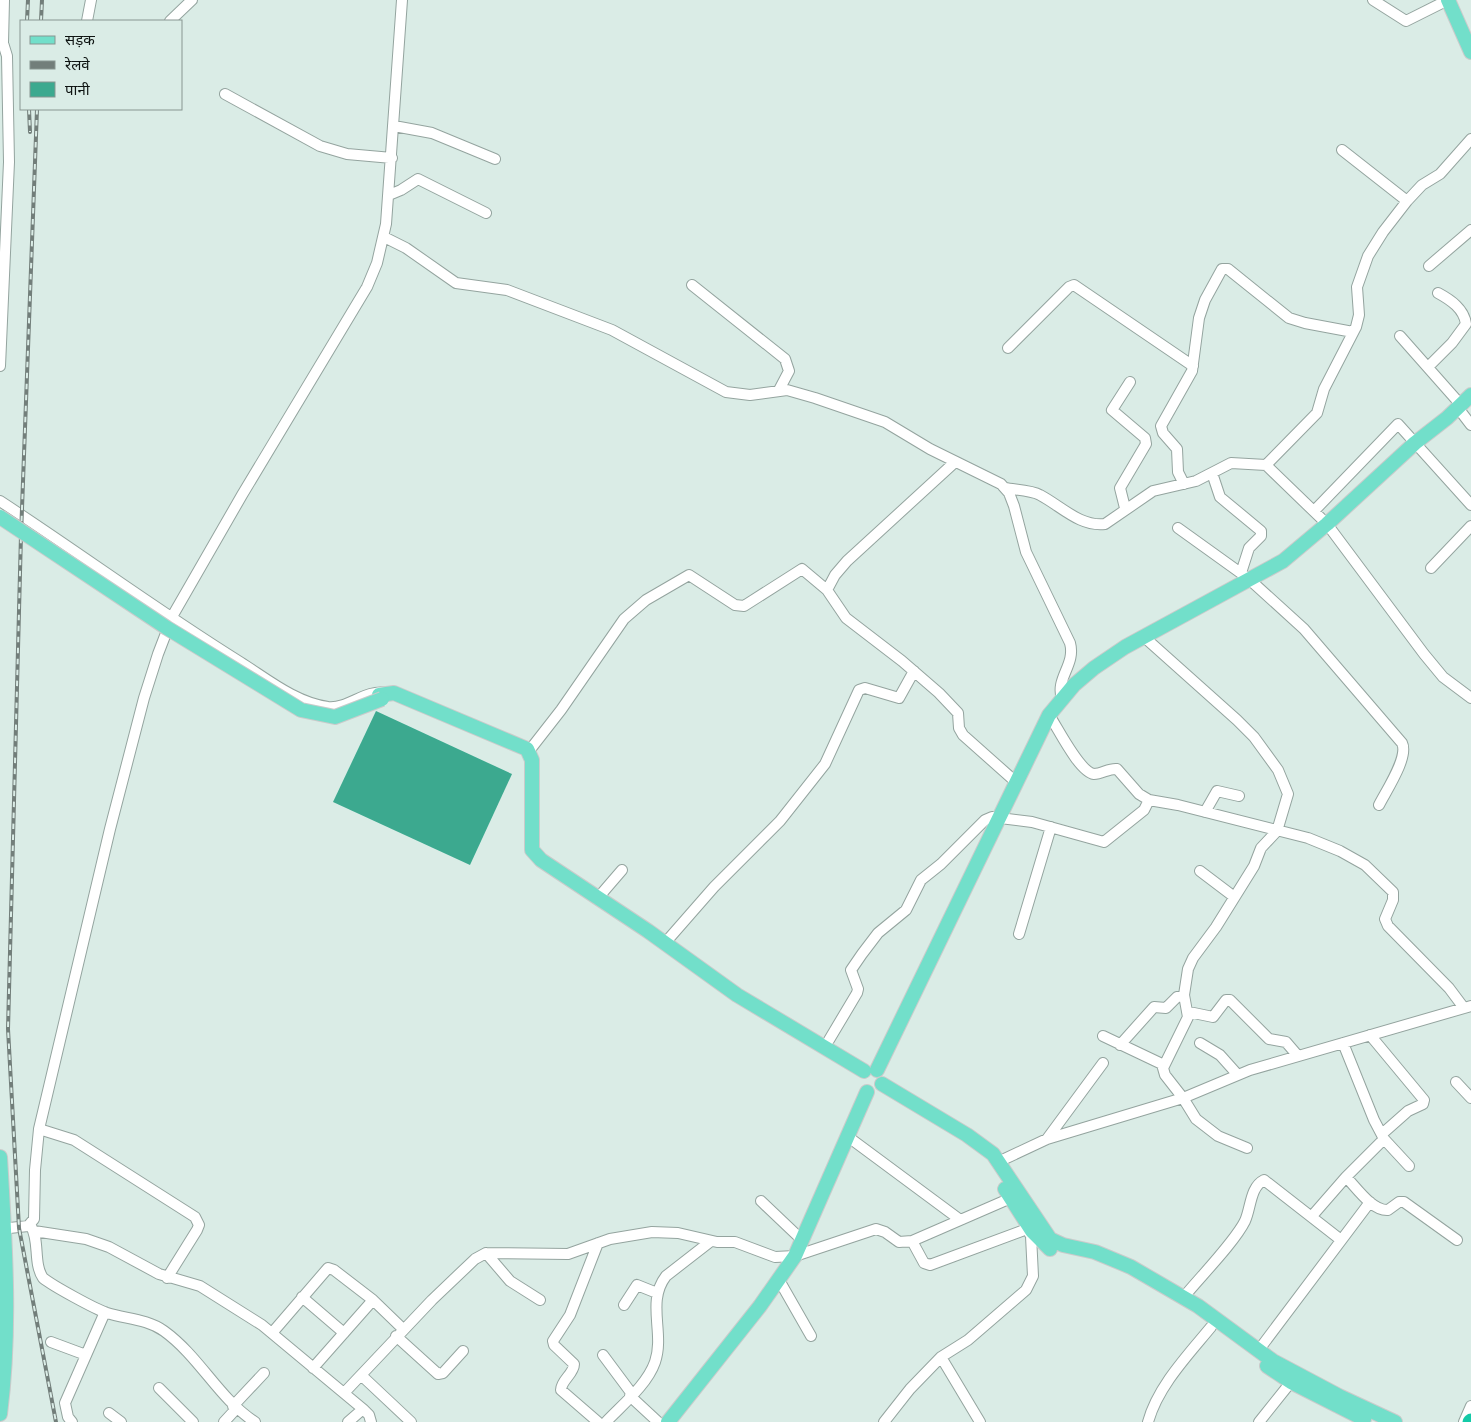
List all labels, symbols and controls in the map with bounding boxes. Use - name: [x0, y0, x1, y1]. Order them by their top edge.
- legend: [20, 20, 182, 110]
- text: सड़क: [65, 31, 95, 48]
- text: रेलवे: [64, 56, 90, 73]
- text: पानी: [65, 81, 91, 98]

